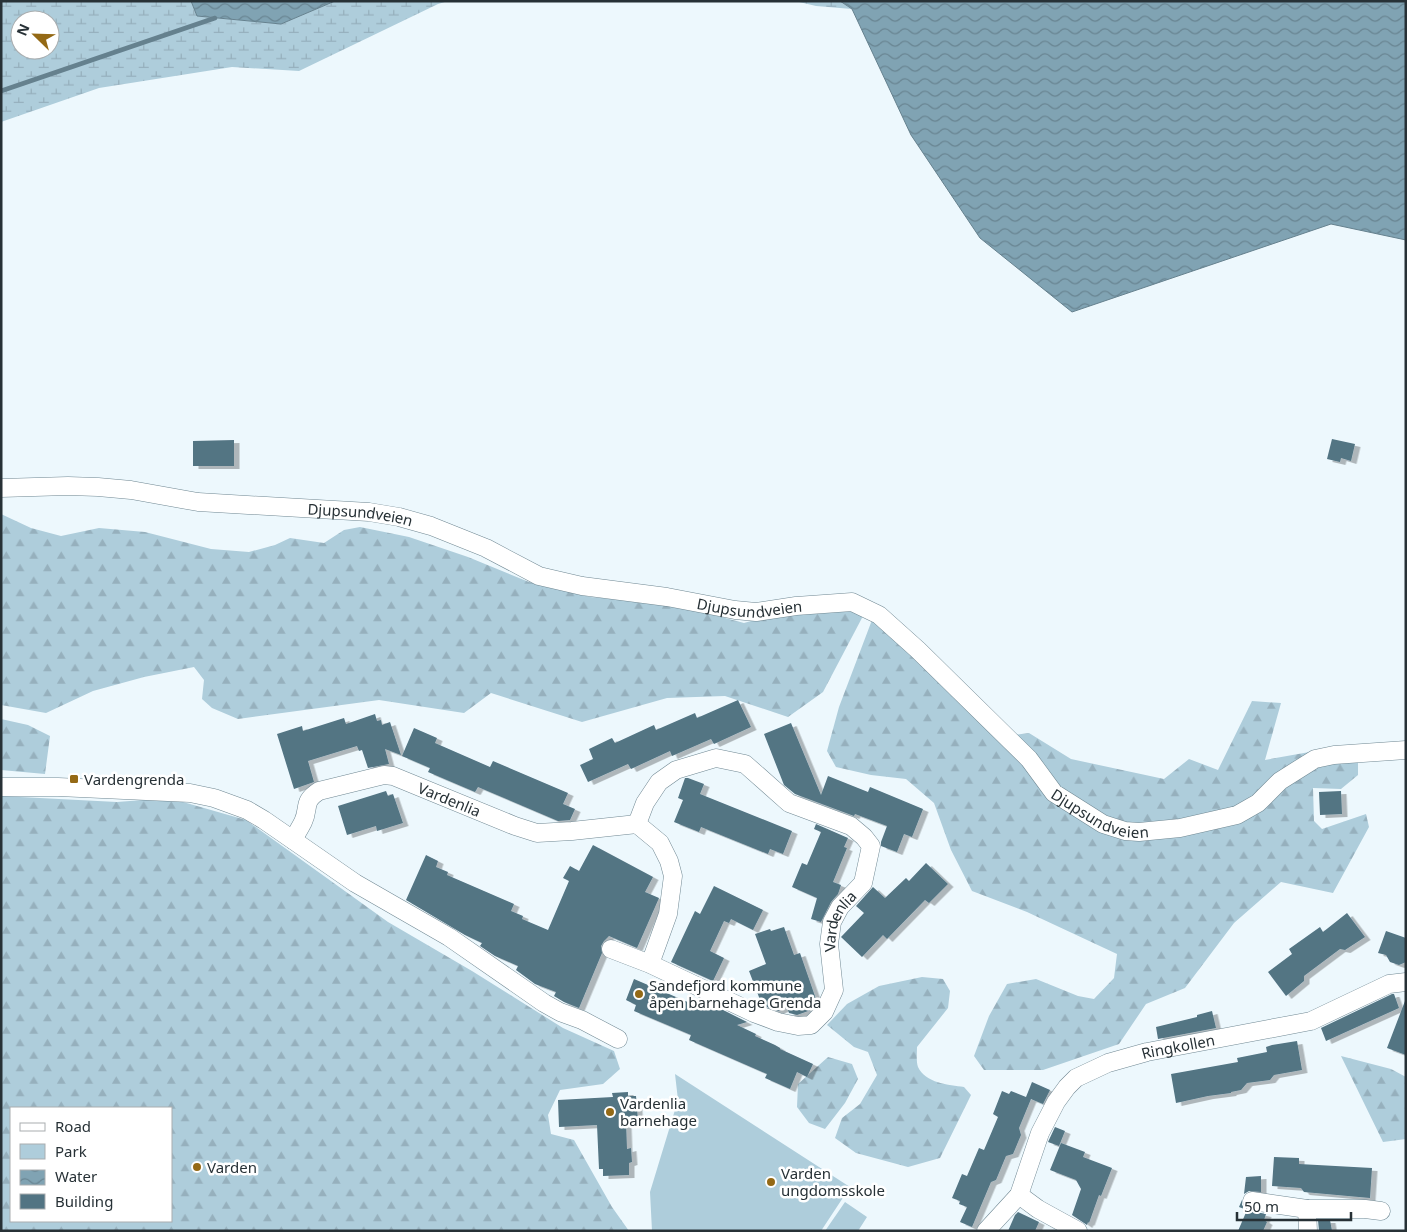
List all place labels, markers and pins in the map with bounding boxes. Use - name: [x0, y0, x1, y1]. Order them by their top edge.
- place label: Vardengrenda: [84, 769, 184, 789]
- marker: Vardengrenda: [68, 773, 80, 785]
- place label: Sandefjord kommune åpen barnehage Grenda: [649, 975, 821, 1012]
- marker: Sandefjord kommune åpen barnehage Grenda: [633, 988, 645, 1000]
- place label: Vardenlia barnehage: [620, 1093, 697, 1130]
- marker: Vardenlia barnehage: [604, 1106, 616, 1118]
- place label: Varden: [207, 1157, 257, 1177]
- marker: Varden: [191, 1161, 203, 1173]
- place label: Varden ungdomsskole: [781, 1163, 885, 1200]
- marker: Varden ungdomsskole: [765, 1176, 777, 1188]

